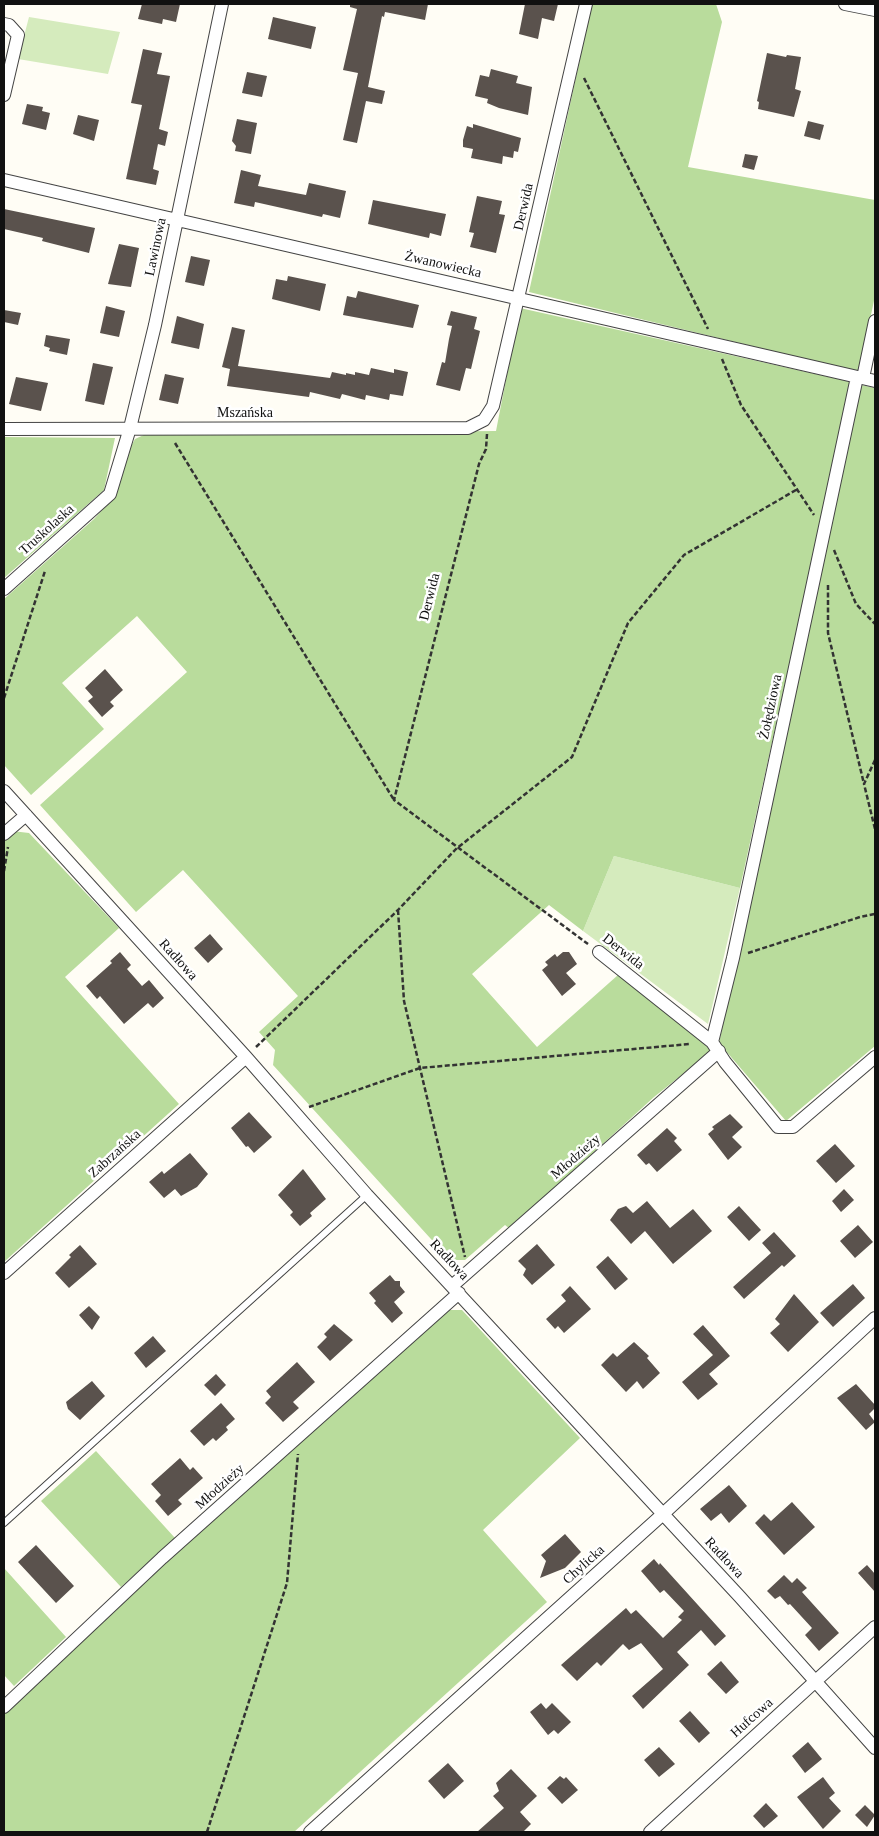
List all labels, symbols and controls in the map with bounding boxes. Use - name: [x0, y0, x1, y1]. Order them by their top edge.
- street label: Derwida: [510, 182, 538, 232]
- street label: Lawinowa: [142, 216, 170, 278]
- street label: Żwanowiecka: [403, 248, 483, 282]
- street label: Mszańska: [217, 405, 273, 421]
- street label: Truskolaska: [16, 501, 78, 559]
- street label: Derwida: [416, 572, 444, 622]
- street label: Żołędziowa: [756, 673, 786, 741]
- street label: Derwida: [599, 931, 647, 973]
- street label: Radłowa: [155, 936, 201, 984]
- street label: Zabrzańska: [85, 1126, 145, 1182]
- street label: Młodzieży: [548, 1131, 604, 1183]
- street label: Radłowa: [426, 1236, 472, 1284]
- street label: Młodzieży: [192, 1461, 248, 1513]
- street label: Radłowa: [701, 1534, 747, 1582]
- street label: Chylicka: [560, 1542, 608, 1588]
- street label: Hufcowa: [727, 1695, 777, 1741]

